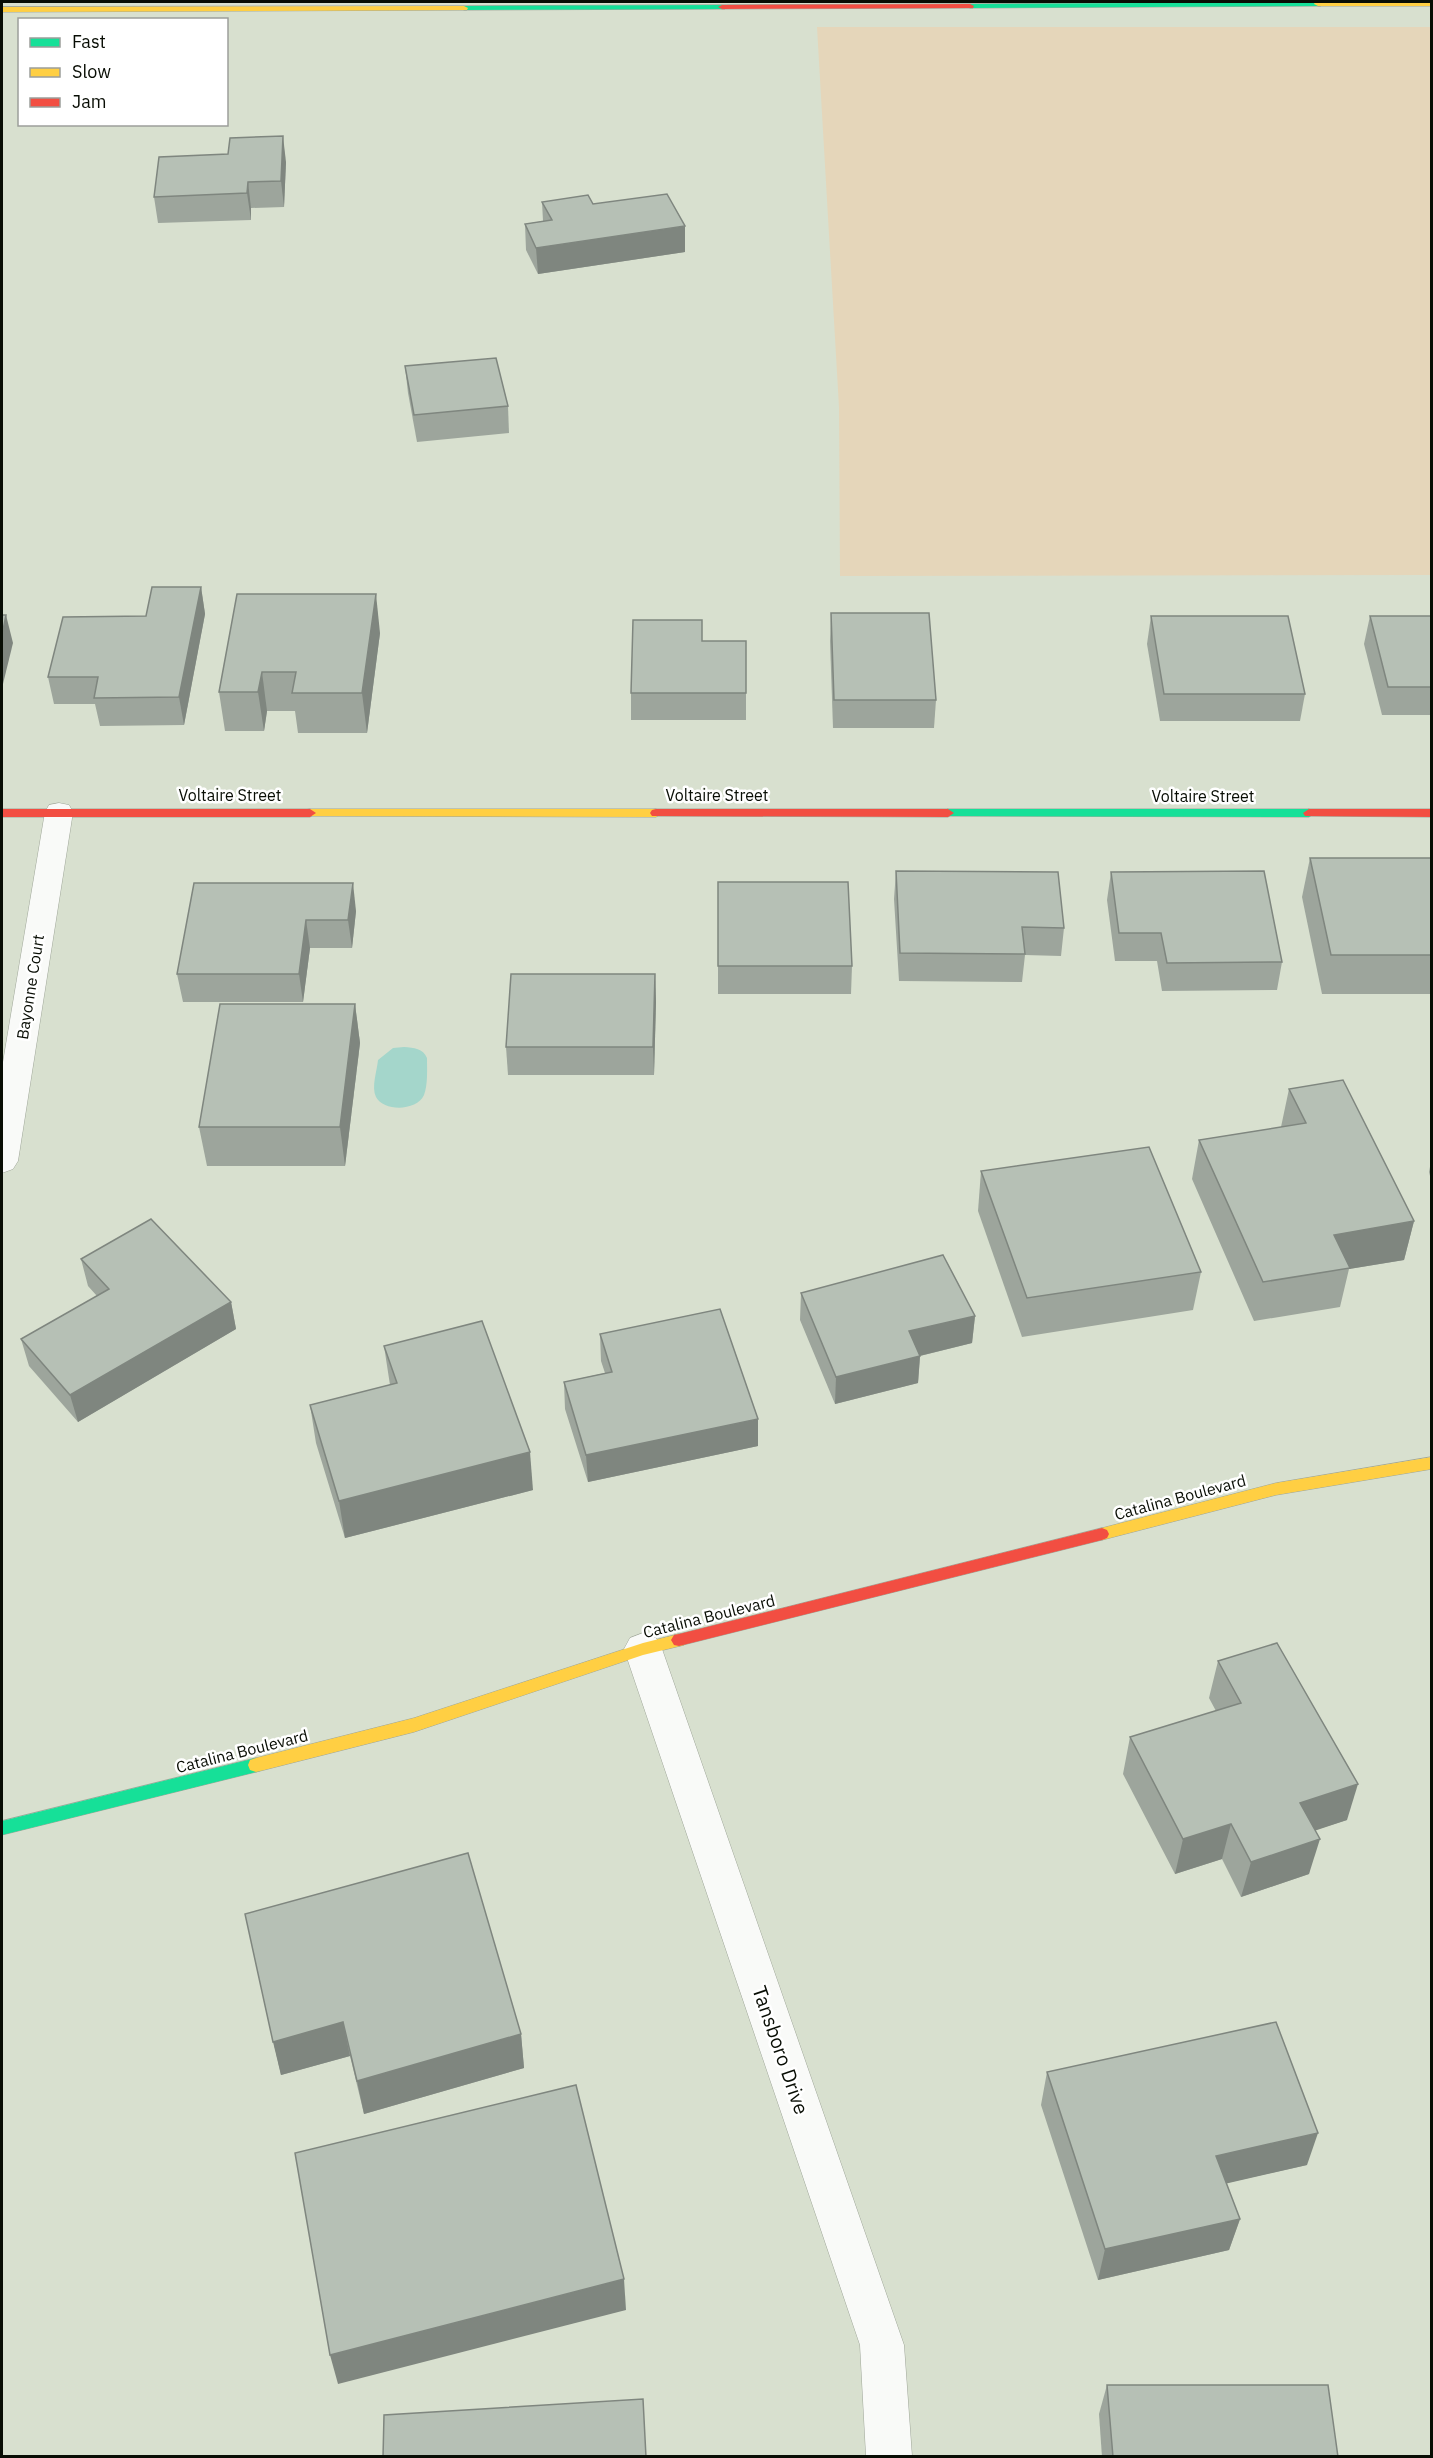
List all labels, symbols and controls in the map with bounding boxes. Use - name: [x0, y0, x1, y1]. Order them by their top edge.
- legend: [18, 18, 228, 126]
- text: Fast: [72, 30, 106, 53]
- text: Slow: [72, 60, 111, 83]
- text: Jam: [72, 90, 107, 113]
- street label: Voltaire Street: [179, 785, 281, 805]
- street label: Voltaire Street: [666, 785, 768, 805]
- street label: Voltaire Street: [1152, 786, 1254, 806]
- street label: Bayonne Court: [12, 933, 48, 1041]
- street label: Catalina Boulevard: [1112, 1470, 1248, 1524]
- street label: Catalina Boulevard: [641, 1590, 777, 1642]
- street label: Catalina Boulevard: [174, 1725, 310, 1777]
- street label: Tansboro Drive: [746, 1982, 816, 2118]

